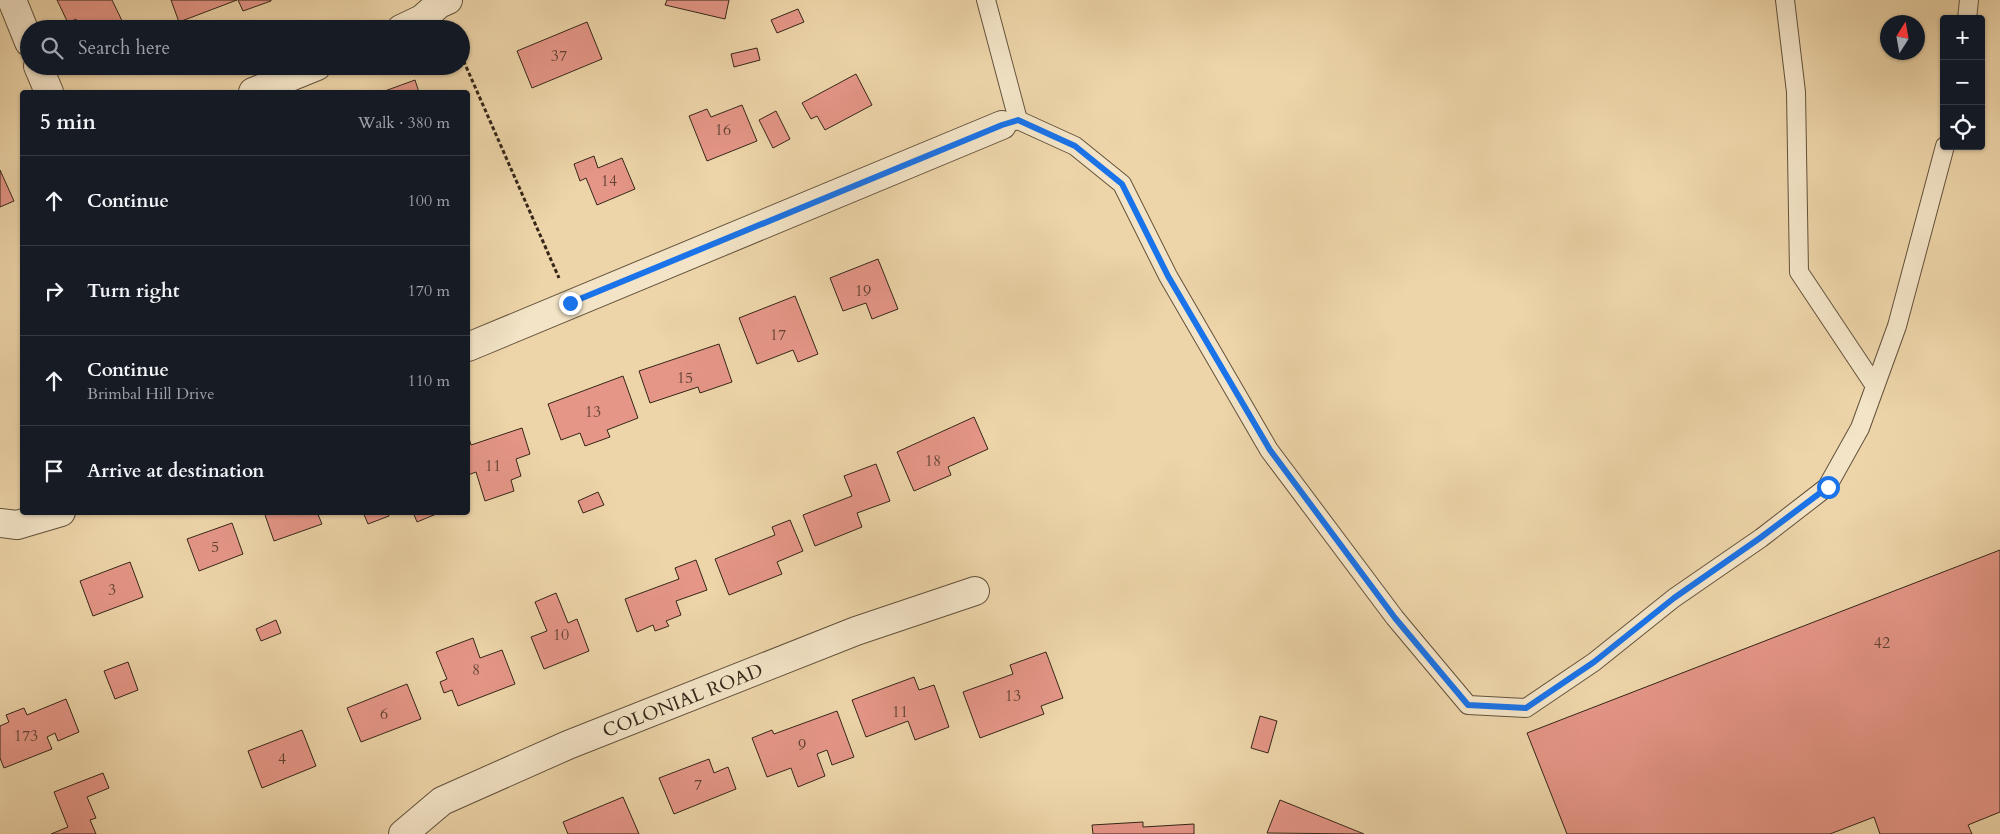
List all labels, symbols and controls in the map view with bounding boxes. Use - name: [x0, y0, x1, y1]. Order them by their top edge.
- north arrow: [1880, 15, 1925, 60]
- map controls: [1940, 15, 1985, 150]
- button: +: [1940, 15, 1985, 60]
- search box: [20, 20, 470, 75]
- icon: search: [38, 34, 66, 62]
- text: Search here: [78, 35, 170, 61]
- house number: 37: [551, 45, 567, 67]
- button: −: [1940, 60, 1985, 105]
- button: locate: [1940, 105, 1985, 150]
- text: 5 min: [40, 108, 96, 137]
- text: Walk · 380 m: [358, 112, 450, 134]
- house number: 16: [715, 119, 731, 141]
- house number: 14: [601, 170, 617, 192]
- icon: ahead: [40, 187, 68, 215]
- text: Continue: [87, 188, 169, 214]
- text: 100 m: [408, 190, 450, 212]
- icon: right: [40, 277, 68, 305]
- text: Turn right: [87, 278, 179, 304]
- text: 170 m: [408, 280, 450, 302]
- house number: 19: [855, 280, 871, 302]
- route end: [559, 292, 582, 315]
- house number: 17: [770, 324, 786, 346]
- text: Continue: [87, 357, 169, 383]
- icon: ahead: [40, 367, 68, 395]
- house number: 15: [677, 367, 693, 389]
- text: 110 m: [408, 370, 450, 392]
- text: Brimbal Hill Drive: [87, 383, 215, 405]
- house number: 13: [585, 401, 601, 423]
- house number: 18: [925, 450, 941, 472]
- house number: 11: [485, 455, 501, 477]
- icon: arrive: [40, 457, 68, 485]
- text: Arrive at destination: [87, 458, 264, 484]
- route start: [1817, 476, 1840, 499]
- house number: 5: [211, 536, 219, 558]
- house number: 3: [108, 579, 116, 601]
- house number: 10: [553, 624, 569, 646]
- house number: 42: [1874, 632, 1890, 654]
- street label: COLONIAL ROAD: [599, 657, 767, 744]
- house number: 8: [472, 659, 480, 681]
- house number: 13: [1005, 685, 1021, 707]
- house number: 11: [892, 701, 908, 723]
- house number: 6: [380, 703, 388, 725]
- house number: 173: [14, 725, 38, 747]
- house number: 9: [798, 734, 806, 756]
- house number: 4: [278, 748, 286, 770]
- house number: 7: [694, 774, 702, 796]

